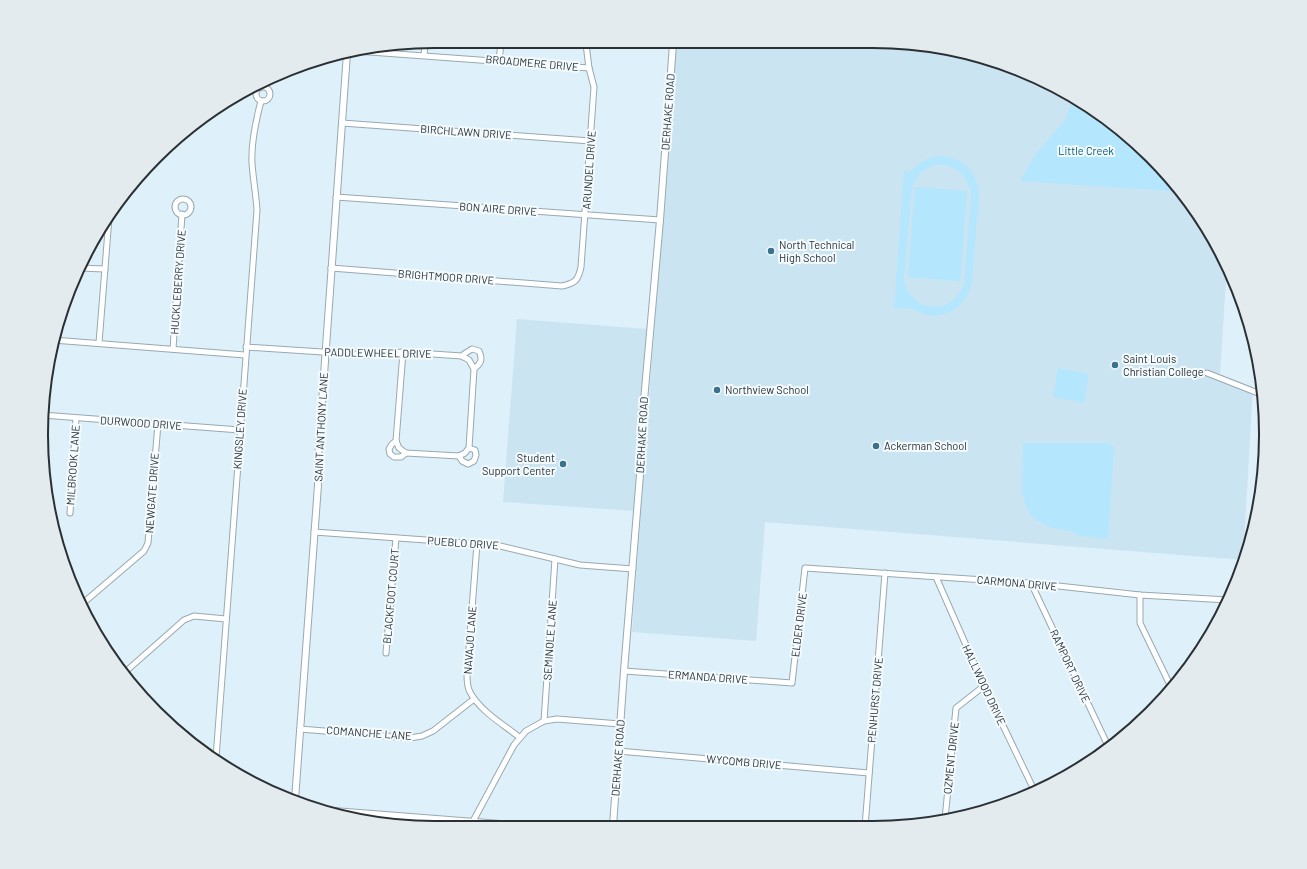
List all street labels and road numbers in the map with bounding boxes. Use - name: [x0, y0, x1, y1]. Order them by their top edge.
- street label: BROADMERE DRIVE: [485, 52, 579, 73]
- street label: DERHAKE ROAD: [658, 73, 677, 151]
- street label: BIRCHLAWN DRIVE: [420, 122, 513, 141]
- street label: ARUNDEL DRIVE: [579, 130, 598, 210]
- street label: BON AIRE DRIVE: [459, 199, 538, 218]
- street label: HUCKLEBERRY DRIVE: [167, 229, 188, 335]
- street label: BRIGHTMOOR DRIVE: [397, 267, 495, 286]
- street label: PADDLEWHEEL DRIVE: [324, 345, 432, 360]
- street label: SAINT ANTHONY LANE: [311, 372, 330, 482]
- street label: KINGSLEY DRIVE: [230, 388, 249, 470]
- street label: DERHAKE ROAD: [633, 396, 650, 474]
- street label: DURWOOD DRIVE: [100, 413, 183, 432]
- street label: MILBROOK LANE: [63, 424, 82, 506]
- street label: NEWGATE DRIVE: [142, 452, 161, 534]
- street label: PUEBLO DRIVE: [427, 534, 500, 552]
- street label: BLACKFOOT COURT: [380, 548, 401, 644]
- street label: CARMONA DRIVE: [976, 573, 1058, 593]
- street label: ELDER DRIVE: [788, 592, 809, 658]
- street label: SEMINOLE LANE: [540, 599, 559, 681]
- street label: NAVAJO LANE: [461, 605, 478, 675]
- street label: RAMPORT DRIVE: [1048, 627, 1093, 705]
- street label: HALLWOOD DRIVE: [960, 642, 1009, 728]
- street label: PENHURST DRIVE: [864, 656, 885, 743]
- street label: ERMANDA DRIVE: [668, 667, 749, 686]
- street label: DERHAKE ROAD: [608, 719, 627, 797]
- street label: OZMENT DRIVE: [940, 721, 961, 795]
- street label: COMANCHE LANE: [326, 723, 413, 742]
- street label: WYCOMB DRIVE: [706, 752, 783, 771]

